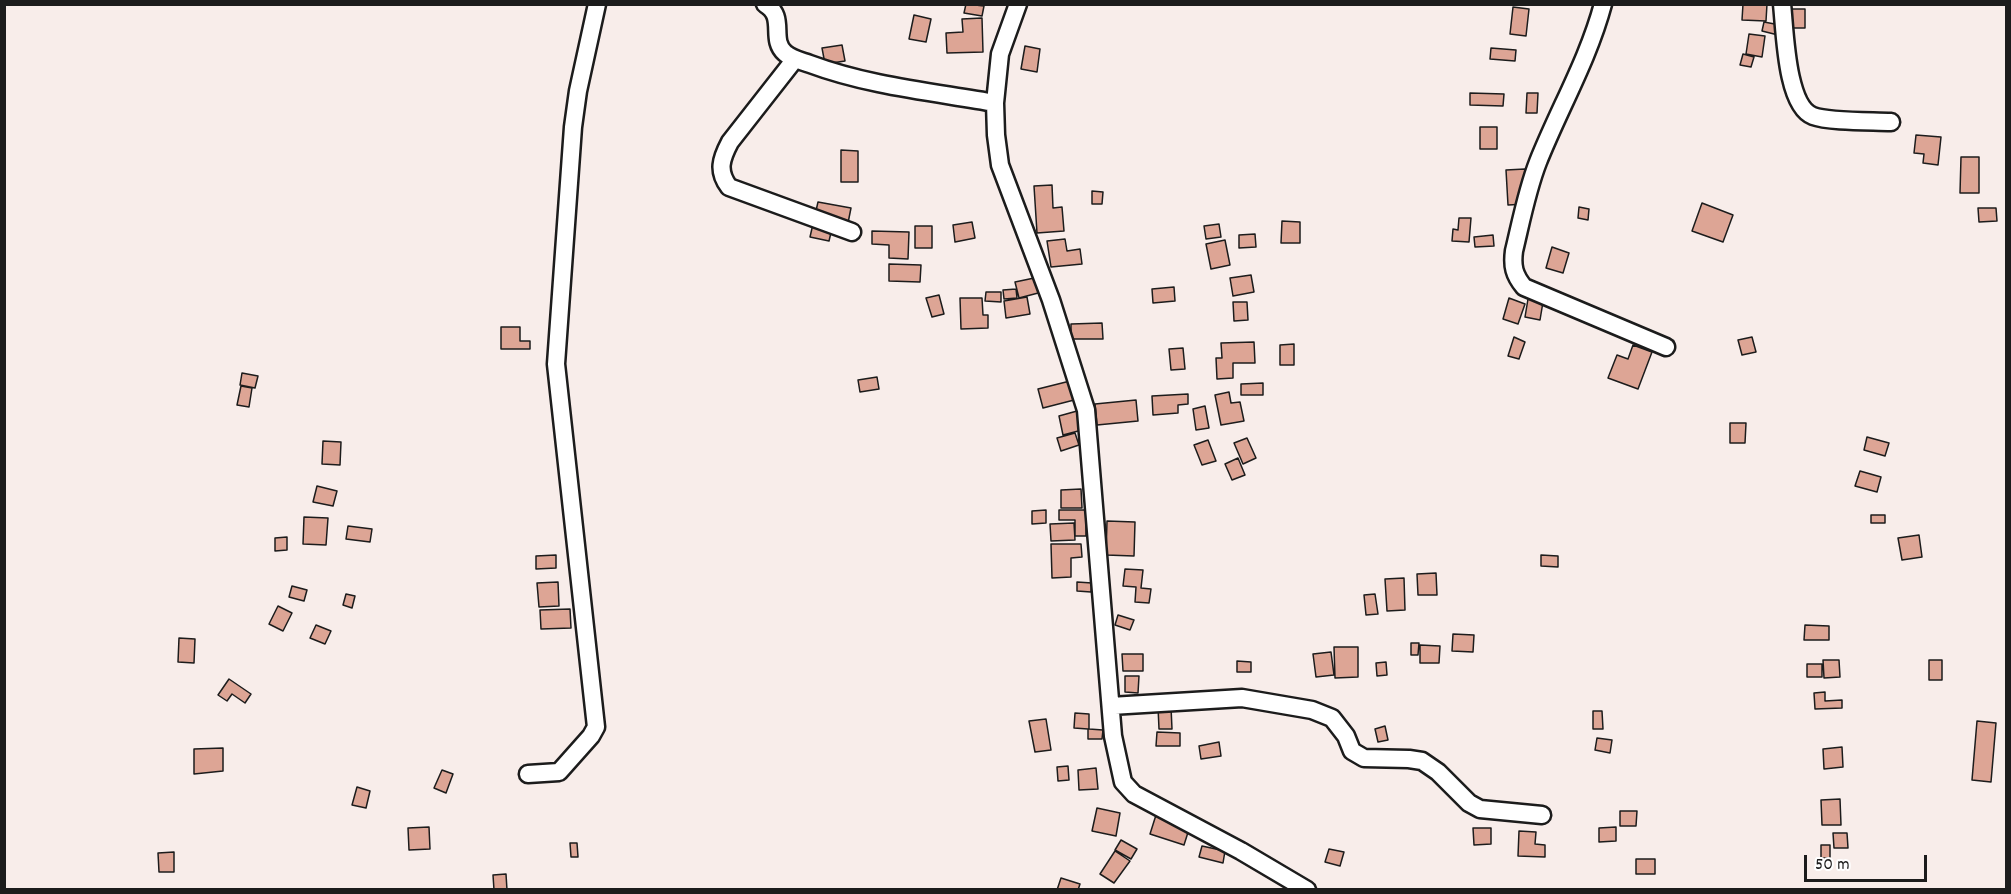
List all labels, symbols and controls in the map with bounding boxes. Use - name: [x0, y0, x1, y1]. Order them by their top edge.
- scale bar: [1807, 843, 1930, 881]
- text: 50 m: [1815, 853, 1850, 878]

